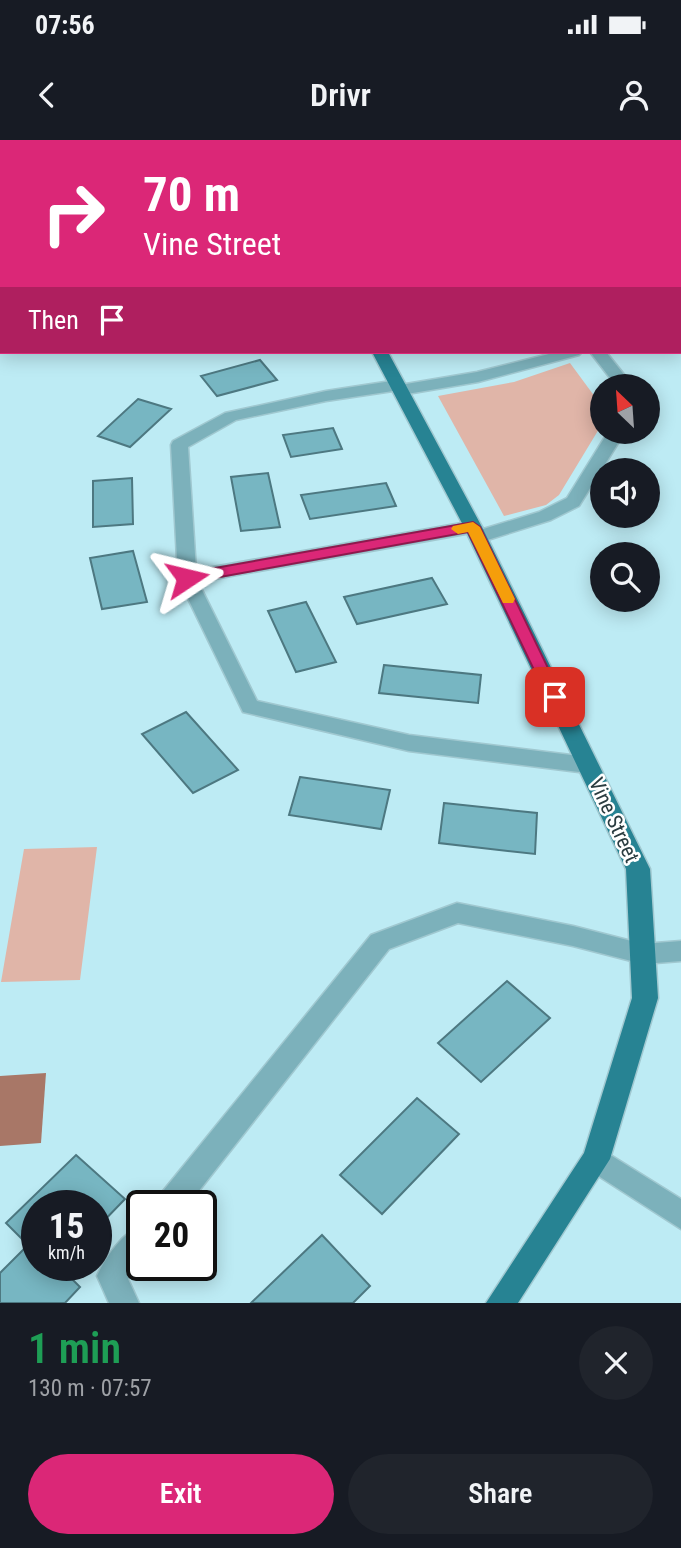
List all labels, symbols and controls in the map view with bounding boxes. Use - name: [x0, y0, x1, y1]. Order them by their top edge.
- text: 07:56: [35, 10, 95, 40]
- icon: back: [28, 76, 66, 114]
- text: Drivr: [310, 76, 371, 114]
- icon: person: [615, 76, 653, 114]
- text: 70 m: [143, 166, 240, 223]
- icon: right: [28, 168, 119, 259]
- text: Vine Street: [143, 225, 281, 263]
- icon: arrive: [93, 301, 131, 339]
- text: Then: [28, 305, 79, 335]
- north arrow: [590, 374, 660, 444]
- map controls: [590, 374, 660, 612]
- button: sound: [590, 458, 660, 528]
- position arrow: [150, 541, 224, 615]
- button: search: [590, 542, 660, 612]
- pin: [525, 667, 585, 727]
- icon: arrive: [536, 678, 574, 716]
- street label: Vine Street: [584, 774, 644, 866]
- speed limit sign: 20: [126, 1190, 217, 1281]
- text: 15: [49, 1206, 84, 1247]
- text: km/h: [48, 1242, 85, 1263]
- text: 1 min: [28, 1324, 121, 1373]
- button: close: [579, 1326, 653, 1400]
- text: 130 m · 07:57: [28, 1375, 152, 1402]
- button: Exit: [28, 1454, 334, 1534]
- button: Share: [348, 1454, 653, 1534]

